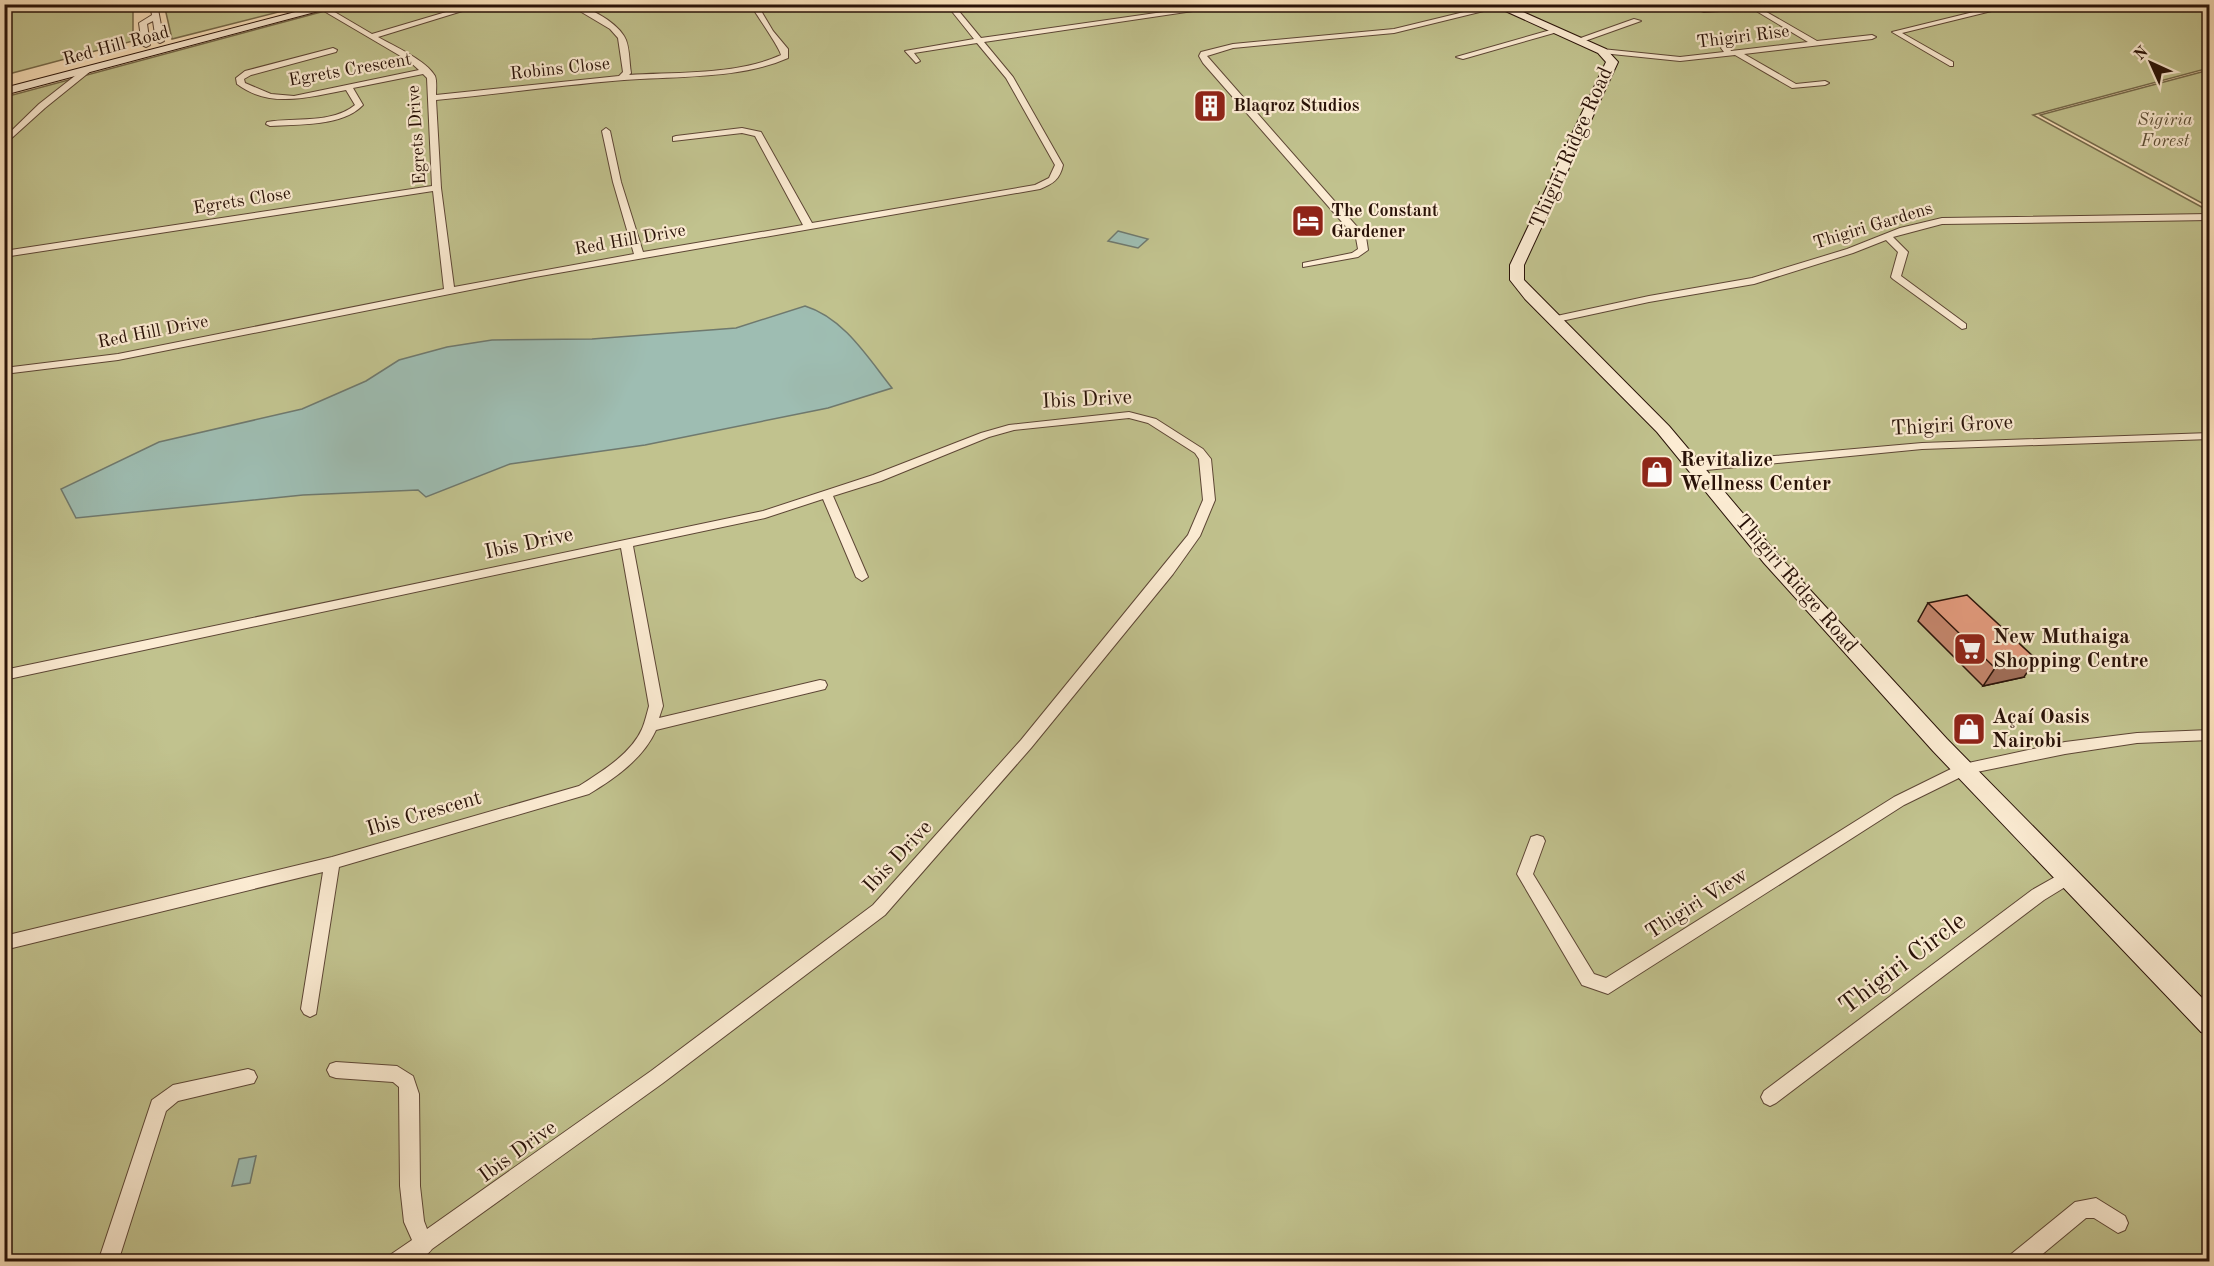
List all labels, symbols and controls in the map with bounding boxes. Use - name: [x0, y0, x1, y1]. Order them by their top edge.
- street label: Thigiri Rise: [1696, 22, 1790, 52]
- street label: Red Hill Road: [61, 23, 171, 69]
- north arrow: [2121, 33, 2181, 93]
- text: N: [2132, 43, 2152, 64]
- street label: Egrets Crescent: [287, 50, 413, 90]
- street label: Robins Close: [509, 55, 611, 83]
- street label: Thigiri Ridge Road: [1527, 64, 1617, 232]
- street label: Egrets Drive: [405, 84, 429, 186]
- building icon: Blaqroz Studios: [1192, 88, 1228, 124]
- place label: Blaqroz Studios: [1233, 97, 1360, 115]
- park label: Sigiria Forest: [2137, 111, 2193, 150]
- street label: Egrets Close: [192, 184, 292, 218]
- street label: Thigiri Gardens: [1811, 199, 1935, 253]
- place label: The Constant Gardener: [1331, 202, 1439, 241]
- hotel icon: The Constant Gardener: [1290, 203, 1326, 239]
- street label: Red Hill Drive: [573, 221, 687, 259]
- street label: Red Hill Drive: [96, 312, 210, 352]
- street label: Ibis Drive: [1041, 387, 1133, 413]
- street label: Thigiri Grove: [1890, 412, 2014, 440]
- place label: Revitalize Wellness Center: [1680, 450, 1831, 495]
- shop icon: Revitalize Wellness Center: [1639, 454, 1675, 490]
- street label: Thigiri Ridge Road: [1731, 511, 1861, 657]
- street label: Ibis Drive: [483, 524, 575, 564]
- place label: New Muthaiga Shopping Centre: [1993, 627, 2149, 672]
- supermarket icon: New Muthaiga Shopping Centre: [1952, 631, 1988, 667]
- place label: Açaí Oasis Nairobi: [1992, 707, 2090, 752]
- shop icon: Açaí Oasis Nairobi: [1951, 711, 1987, 747]
- street label: Ibis Crescent: [364, 788, 484, 840]
- street label: Ibis Drive: [860, 817, 936, 897]
- street label: Thigiri View: [1642, 864, 1752, 944]
- street label: Thigiri Circle: [1835, 908, 1971, 1020]
- street label: Ibis Drive: [475, 1117, 561, 1187]

